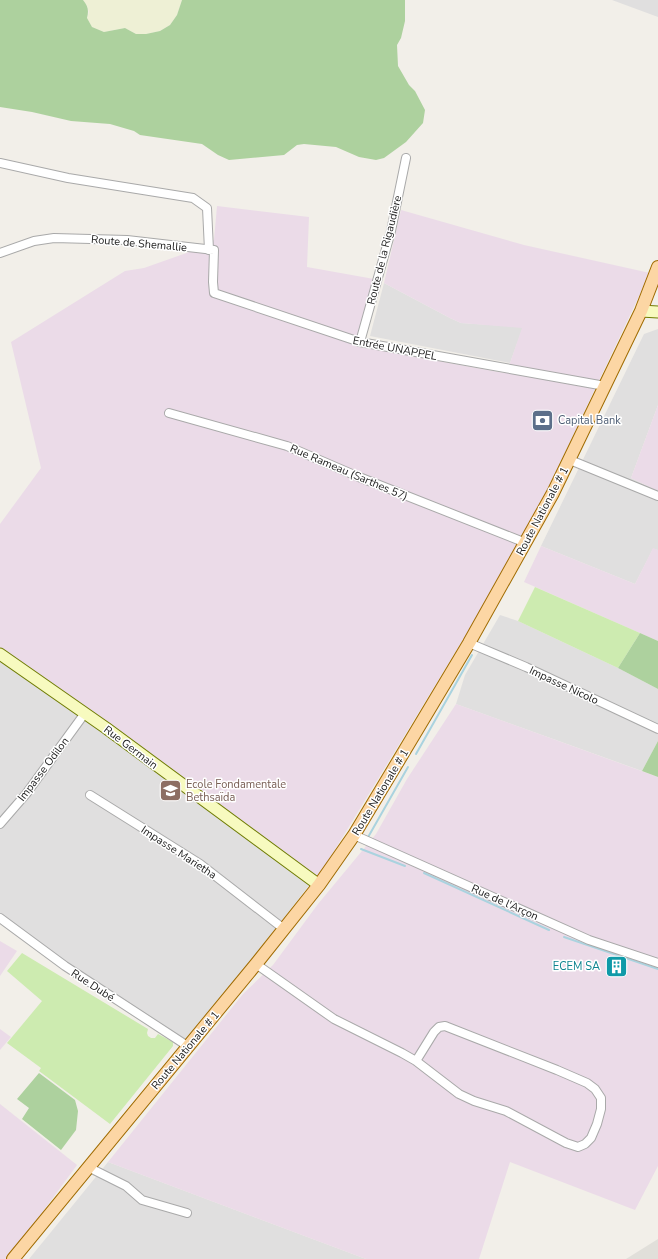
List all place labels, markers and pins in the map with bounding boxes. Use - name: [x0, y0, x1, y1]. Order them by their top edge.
- bank icon: Capital Bank: [530, 407, 556, 433]
- place label: Capital Bank: [558, 413, 621, 428]
- school or university icon: Ecole Fondamentale Bethsaïda: [157, 777, 183, 803]
- place label: Ecole Fondamentale Bethsaïda: [186, 777, 286, 805]
- building icon: ECEM SA: [603, 953, 629, 979]
- place label: ECEM SA: [553, 959, 600, 974]

